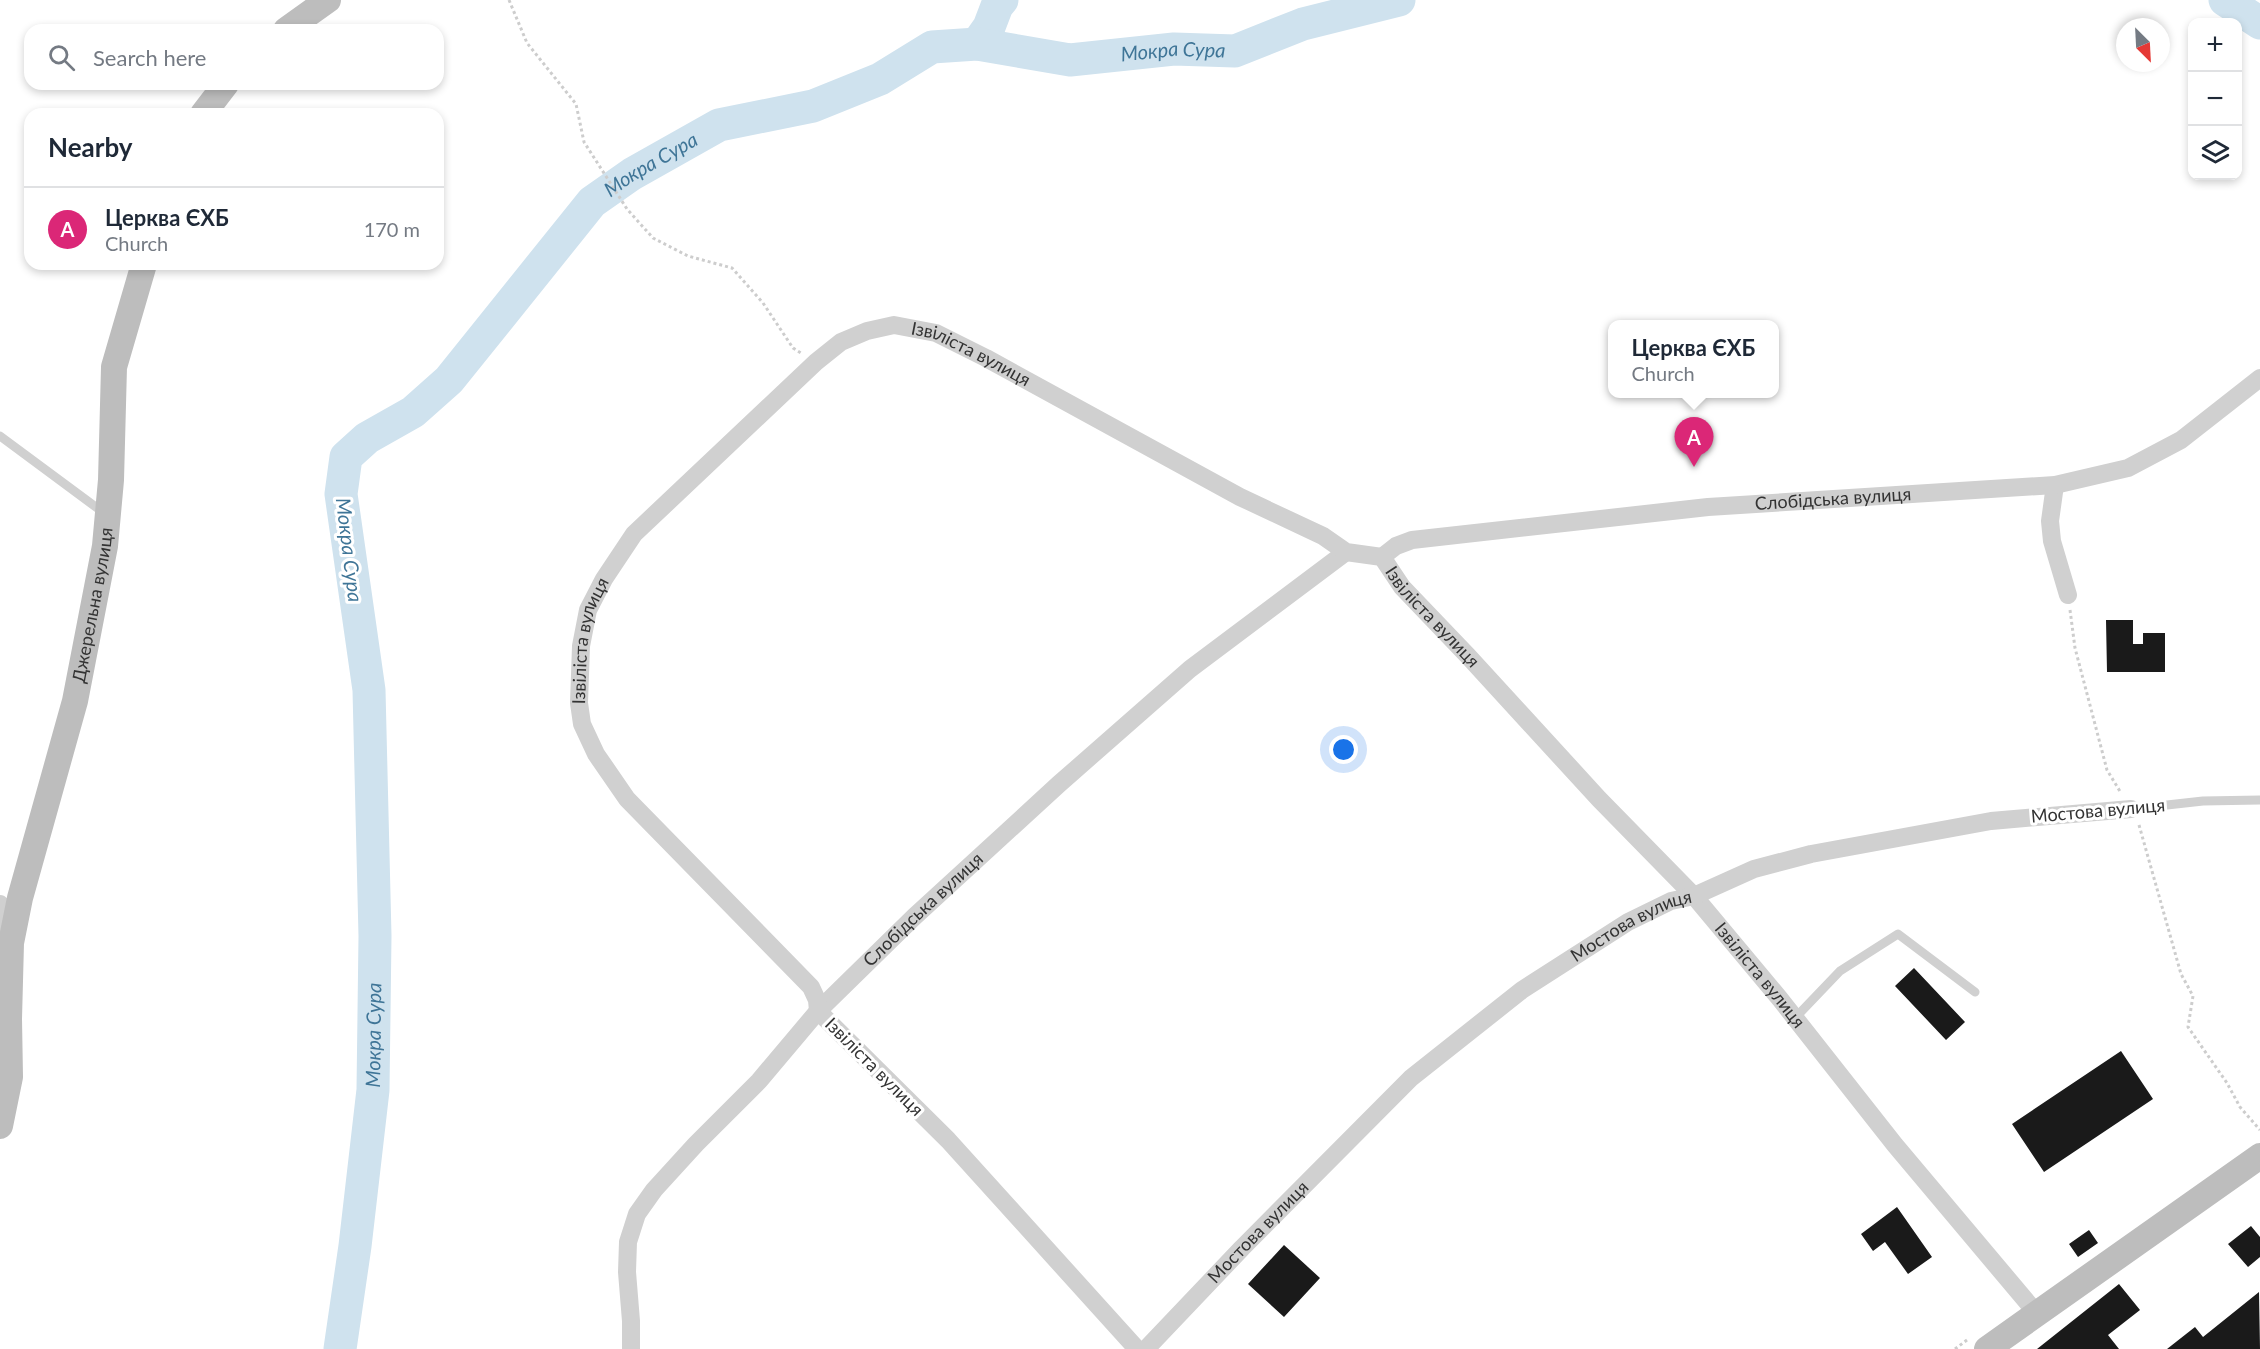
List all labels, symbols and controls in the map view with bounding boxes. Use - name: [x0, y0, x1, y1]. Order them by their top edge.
- north arrow: [2116, 18, 2170, 72]
- map controls: [2188, 18, 2242, 180]
- button: +: [2188, 18, 2242, 72]
- search box: [24, 24, 444, 90]
- water label: Мокра Сура: [1119, 36, 1226, 66]
- icon: search: [45, 41, 78, 74]
- text: Search here: [93, 44, 206, 71]
- button: −: [2188, 72, 2242, 126]
- button: layers: [2188, 126, 2242, 180]
- water label: Мокра Сура: [599, 127, 701, 201]
- text: Nearby: [48, 131, 133, 163]
- text: Церква ЄХБ: [105, 204, 229, 231]
- text: A: [61, 217, 74, 241]
- text: 170 m: [364, 217, 420, 241]
- text: Church: [105, 231, 168, 255]
- street label: Ізвіліста вулиця: [909, 317, 1035, 390]
- popup: [1608, 320, 1779, 398]
- text: Церква ЄХБ: [1632, 334, 1755, 361]
- text: Church: [1632, 361, 1695, 385]
- pin: A: [1674, 418, 1714, 467]
- street label: Слобідська вулиця: [1754, 482, 1912, 514]
- water label: Мокра Сура: [332, 496, 368, 603]
- street label: Джерельна вулиця: [67, 526, 117, 685]
- street label: Ізвіліста вулиця: [1381, 561, 1485, 672]
- street label: Ізвіліста вулиця: [567, 573, 613, 705]
- your location: [1329, 735, 1358, 764]
- street label: Мостова вулиця: [2030, 793, 2166, 827]
- street label: Слобідська вулиця: [858, 847, 987, 971]
- street label: Мостова вулиця: [1566, 885, 1693, 966]
- street label: Ізвіліста вулиця: [1711, 918, 1810, 1032]
- water label: Мокра Сура: [360, 982, 385, 1088]
- street label: Ізвіліста вулиця: [821, 1013, 928, 1120]
- street label: Мостова вулиця: [1203, 1176, 1312, 1287]

